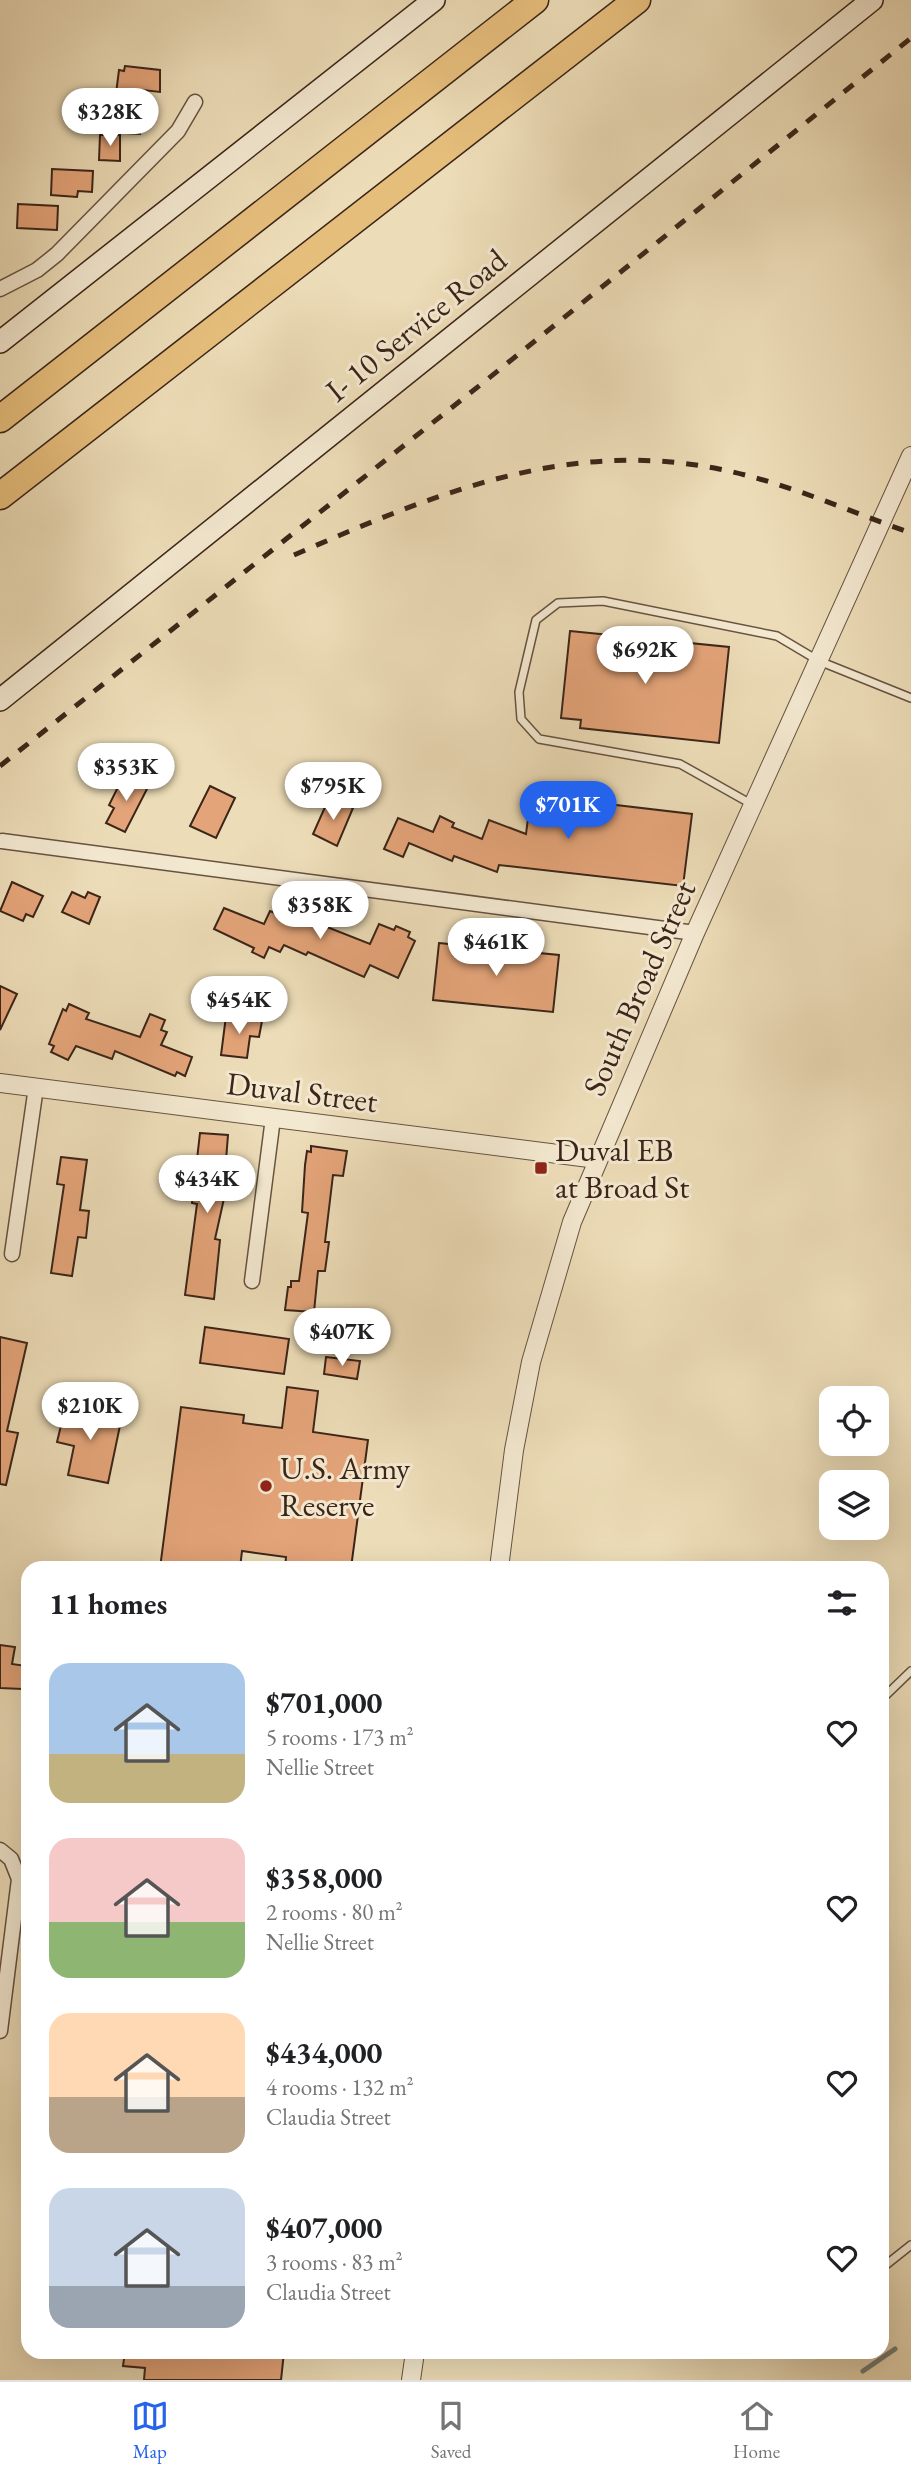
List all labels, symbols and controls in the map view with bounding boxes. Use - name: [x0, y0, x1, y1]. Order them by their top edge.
- pin: $328K: [61, 88, 159, 148]
- text: $328K: [78, 96, 142, 126]
- street label: I- 10 Service Road: [317, 239, 516, 411]
- pin: $692K: [596, 626, 694, 686]
- text: $692K: [613, 634, 677, 664]
- pin: $353K: [77, 744, 175, 803]
- text: $353K: [94, 751, 158, 781]
- pin: $795K: [284, 762, 382, 822]
- text: $795K: [301, 770, 365, 800]
- pin: $701K: [519, 782, 617, 841]
- text: $701K: [536, 789, 600, 819]
- street label: South Broad Street: [573, 874, 705, 1102]
- pin: $358K: [271, 881, 369, 941]
- text: $358K: [288, 889, 352, 919]
- pin: $461K: [447, 918, 545, 978]
- text: $461K: [464, 926, 528, 956]
- pin: $454K: [190, 976, 288, 1036]
- text: $454K: [207, 984, 271, 1014]
- street label: Duval Street: [224, 1062, 380, 1122]
- place label: Duval EB at Broad St: [555, 1129, 689, 1208]
- pin: $434K: [158, 1156, 256, 1215]
- marker: Duval EB at Broad St: [533, 1160, 549, 1176]
- text: $434K: [175, 1163, 239, 1193]
- pin: $407K: [293, 1308, 391, 1368]
- text: $407K: [310, 1316, 374, 1346]
- pin: $210K: [41, 1382, 139, 1442]
- map controls: [819, 1386, 889, 1540]
- button: locate: [819, 1386, 889, 1456]
- text: $210K: [58, 1390, 122, 1420]
- place label: U.S. Army Reserve: [280, 1447, 411, 1526]
- button: layers: [819, 1470, 889, 1540]
- marker: U.S. Army Reserve: [258, 1478, 274, 1494]
- text: 11 homes: [49, 1584, 167, 1623]
- icon: filters: [823, 1584, 861, 1622]
- text: $701,000: [266, 1683, 382, 1722]
- icon: home: [105, 1691, 189, 1775]
- icon: heart: [823, 1714, 861, 1752]
- text: 5 rooms · 173 m²: [266, 1722, 414, 1752]
- text: Nellie Street: [266, 1752, 374, 1782]
- text: $358,000: [266, 1858, 382, 1897]
- icon: home: [105, 1866, 189, 1950]
- icon: heart: [823, 1889, 861, 1927]
- text: 2 rooms · 80 m²: [266, 1897, 403, 1927]
- text: Nellie Street: [266, 1927, 374, 1957]
- text: $434,000: [266, 2033, 382, 2072]
- icon: home: [105, 2041, 189, 2125]
- icon: heart: [823, 2064, 861, 2102]
- text: 4 rooms · 132 m²: [266, 2072, 414, 2102]
- text: Claudia Street: [266, 2102, 391, 2132]
- text: $407,000: [266, 2208, 382, 2247]
- icon: home: [105, 2216, 189, 2300]
- icon: heart: [823, 2239, 861, 2277]
- text: 3 rooms · 83 m²: [266, 2247, 403, 2277]
- text: Claudia Street: [266, 2277, 391, 2307]
- tab: Map: [131, 2397, 169, 2464]
- tab: Saved: [431, 2397, 471, 2464]
- tab: Home: [733, 2397, 780, 2464]

